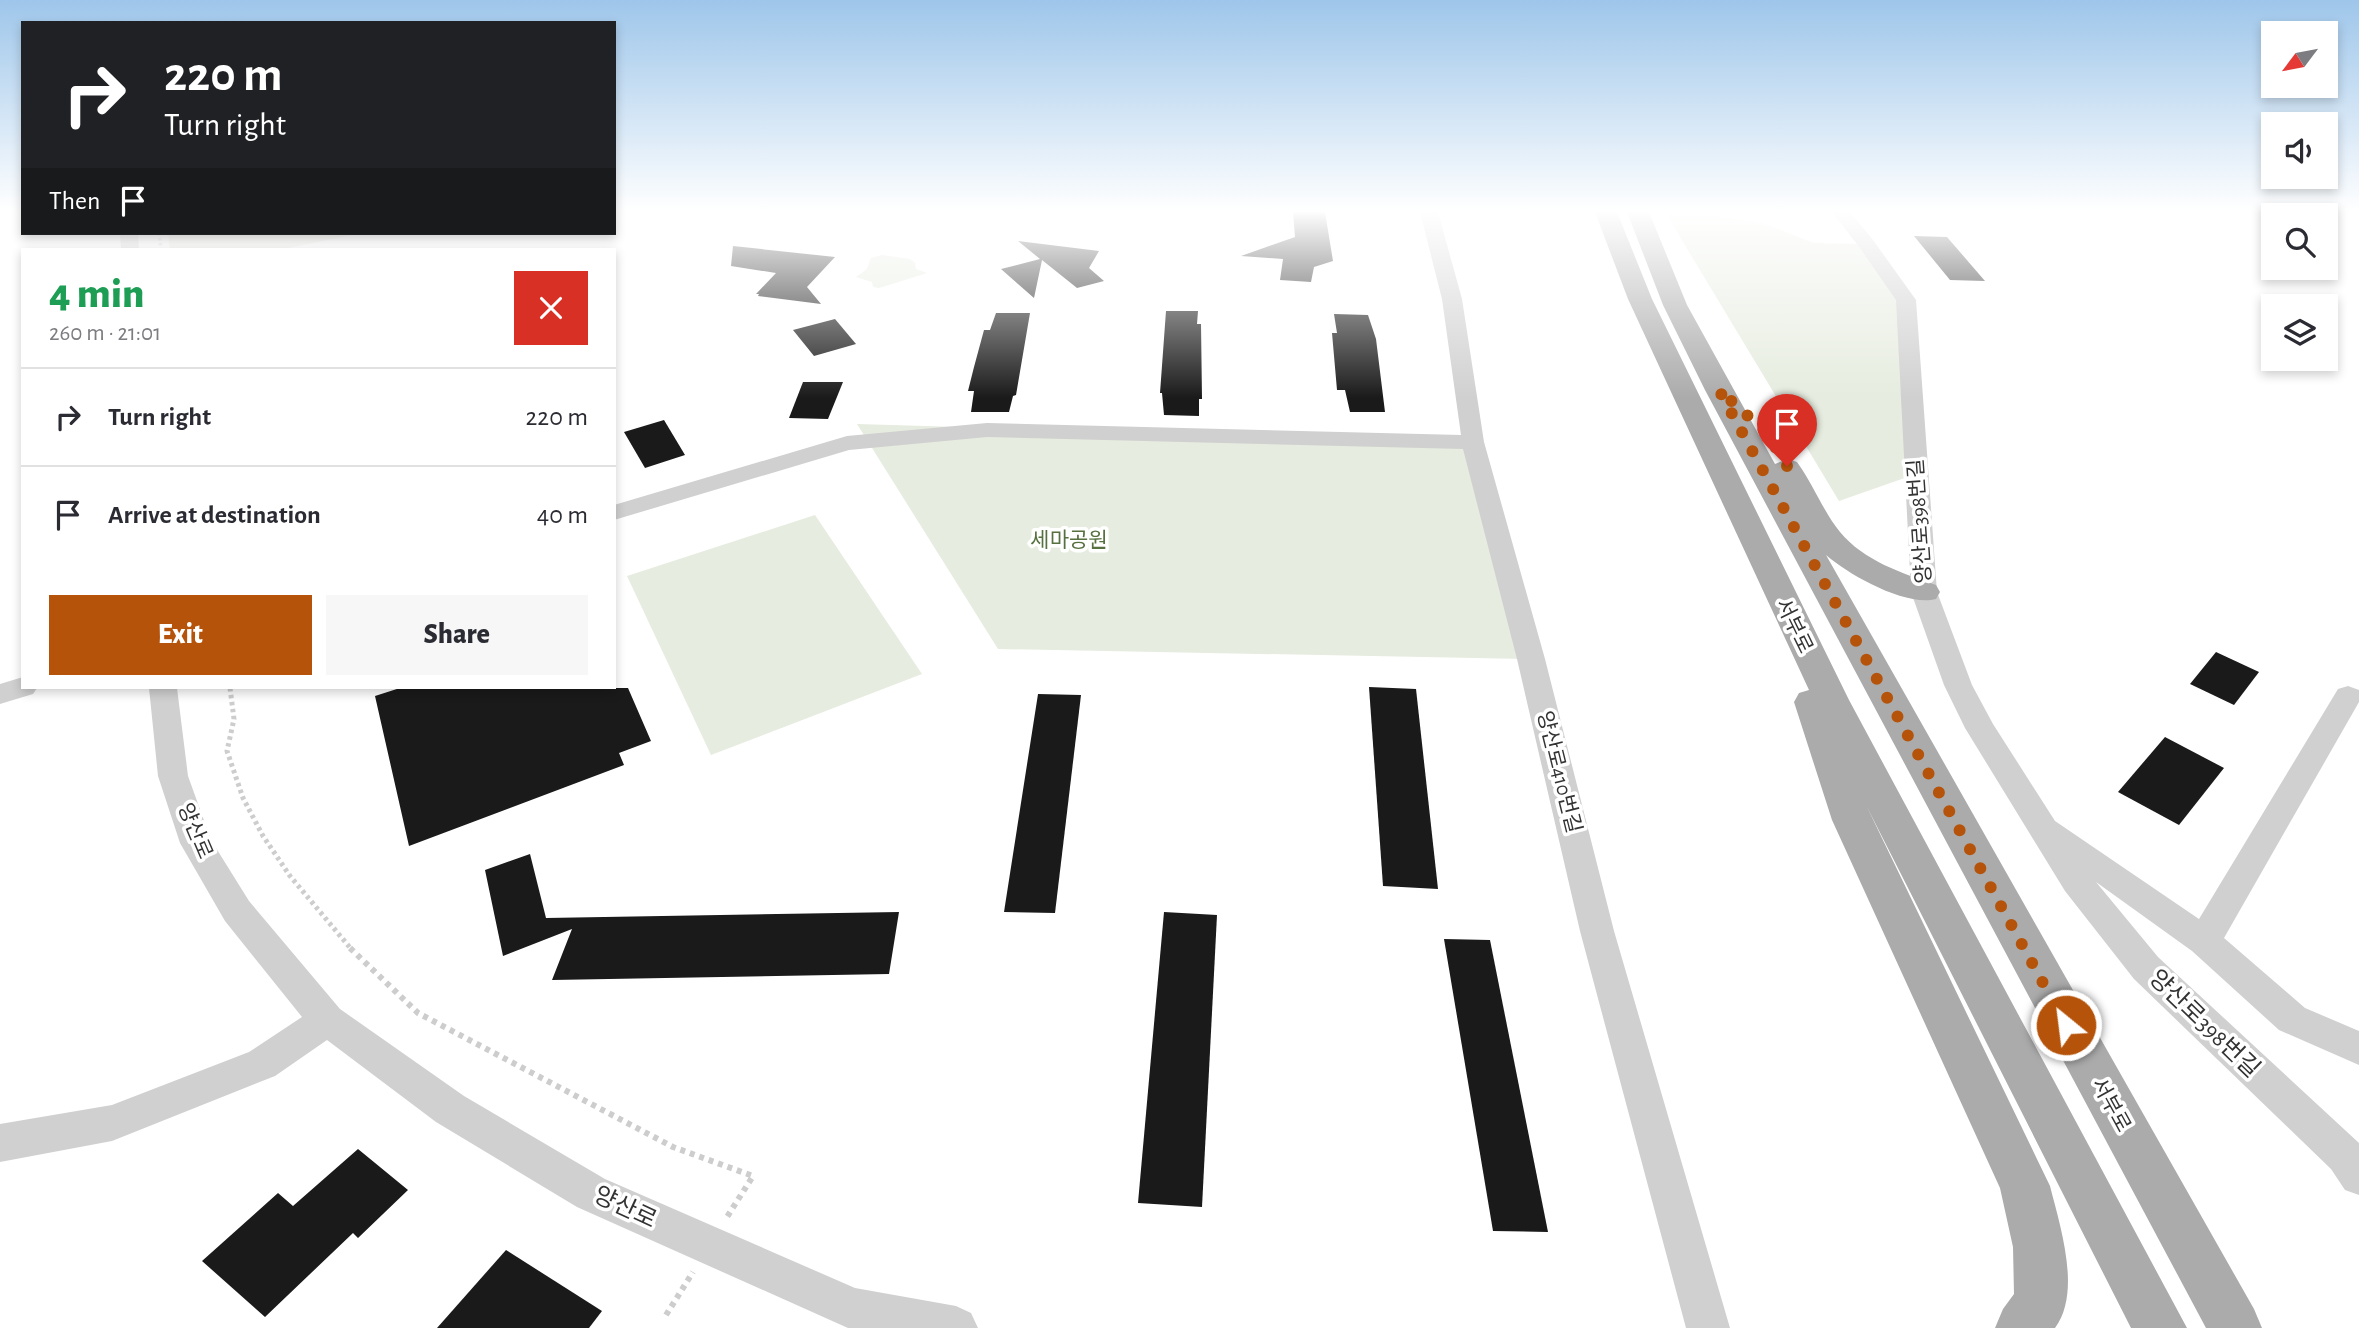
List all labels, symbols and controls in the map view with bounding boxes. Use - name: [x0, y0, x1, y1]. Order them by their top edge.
- north arrow: [2261, 21, 2338, 98]
- map controls: [2261, 21, 2338, 371]
- icon: right: [49, 49, 140, 140]
- text: 220 m: [164, 51, 283, 100]
- text: Turn right: [164, 109, 286, 141]
- button: sound: [2261, 112, 2338, 189]
- icon: arrive: [114, 182, 152, 220]
- text: Then: [49, 188, 100, 214]
- button: search: [2261, 203, 2338, 280]
- button: close: [514, 271, 588, 345]
- text: 4 min: [49, 273, 145, 315]
- button: layers: [2261, 294, 2338, 371]
- text: 260 m · 21:01: [49, 322, 161, 345]
- pin: [1757, 394, 1817, 466]
- icon: right: [49, 398, 87, 436]
- text: Turn right: [108, 404, 211, 430]
- text: 220 m: [526, 404, 588, 430]
- icon: arrive: [1768, 405, 1806, 443]
- street label: 양산로398번길: [1904, 458, 1935, 584]
- icon: arrive: [49, 496, 87, 534]
- text: Arrive at destination: [108, 502, 321, 528]
- text: 40 m: [537, 502, 588, 528]
- park label: 세마공원: [1030, 529, 1108, 551]
- button: Exit: [49, 595, 312, 675]
- button: Share: [326, 595, 588, 675]
- street label: 서부로: [1772, 595, 1817, 657]
- street label: 양산로410번길: [1534, 709, 1585, 835]
- street label: 양산로: [174, 800, 217, 862]
- street label: 양산로398번길: [2144, 965, 2264, 1082]
- position arrow: [2029, 988, 2103, 1062]
- street label: 서부로: [2088, 1074, 2135, 1135]
- street label: 양산로: [590, 1182, 661, 1233]

